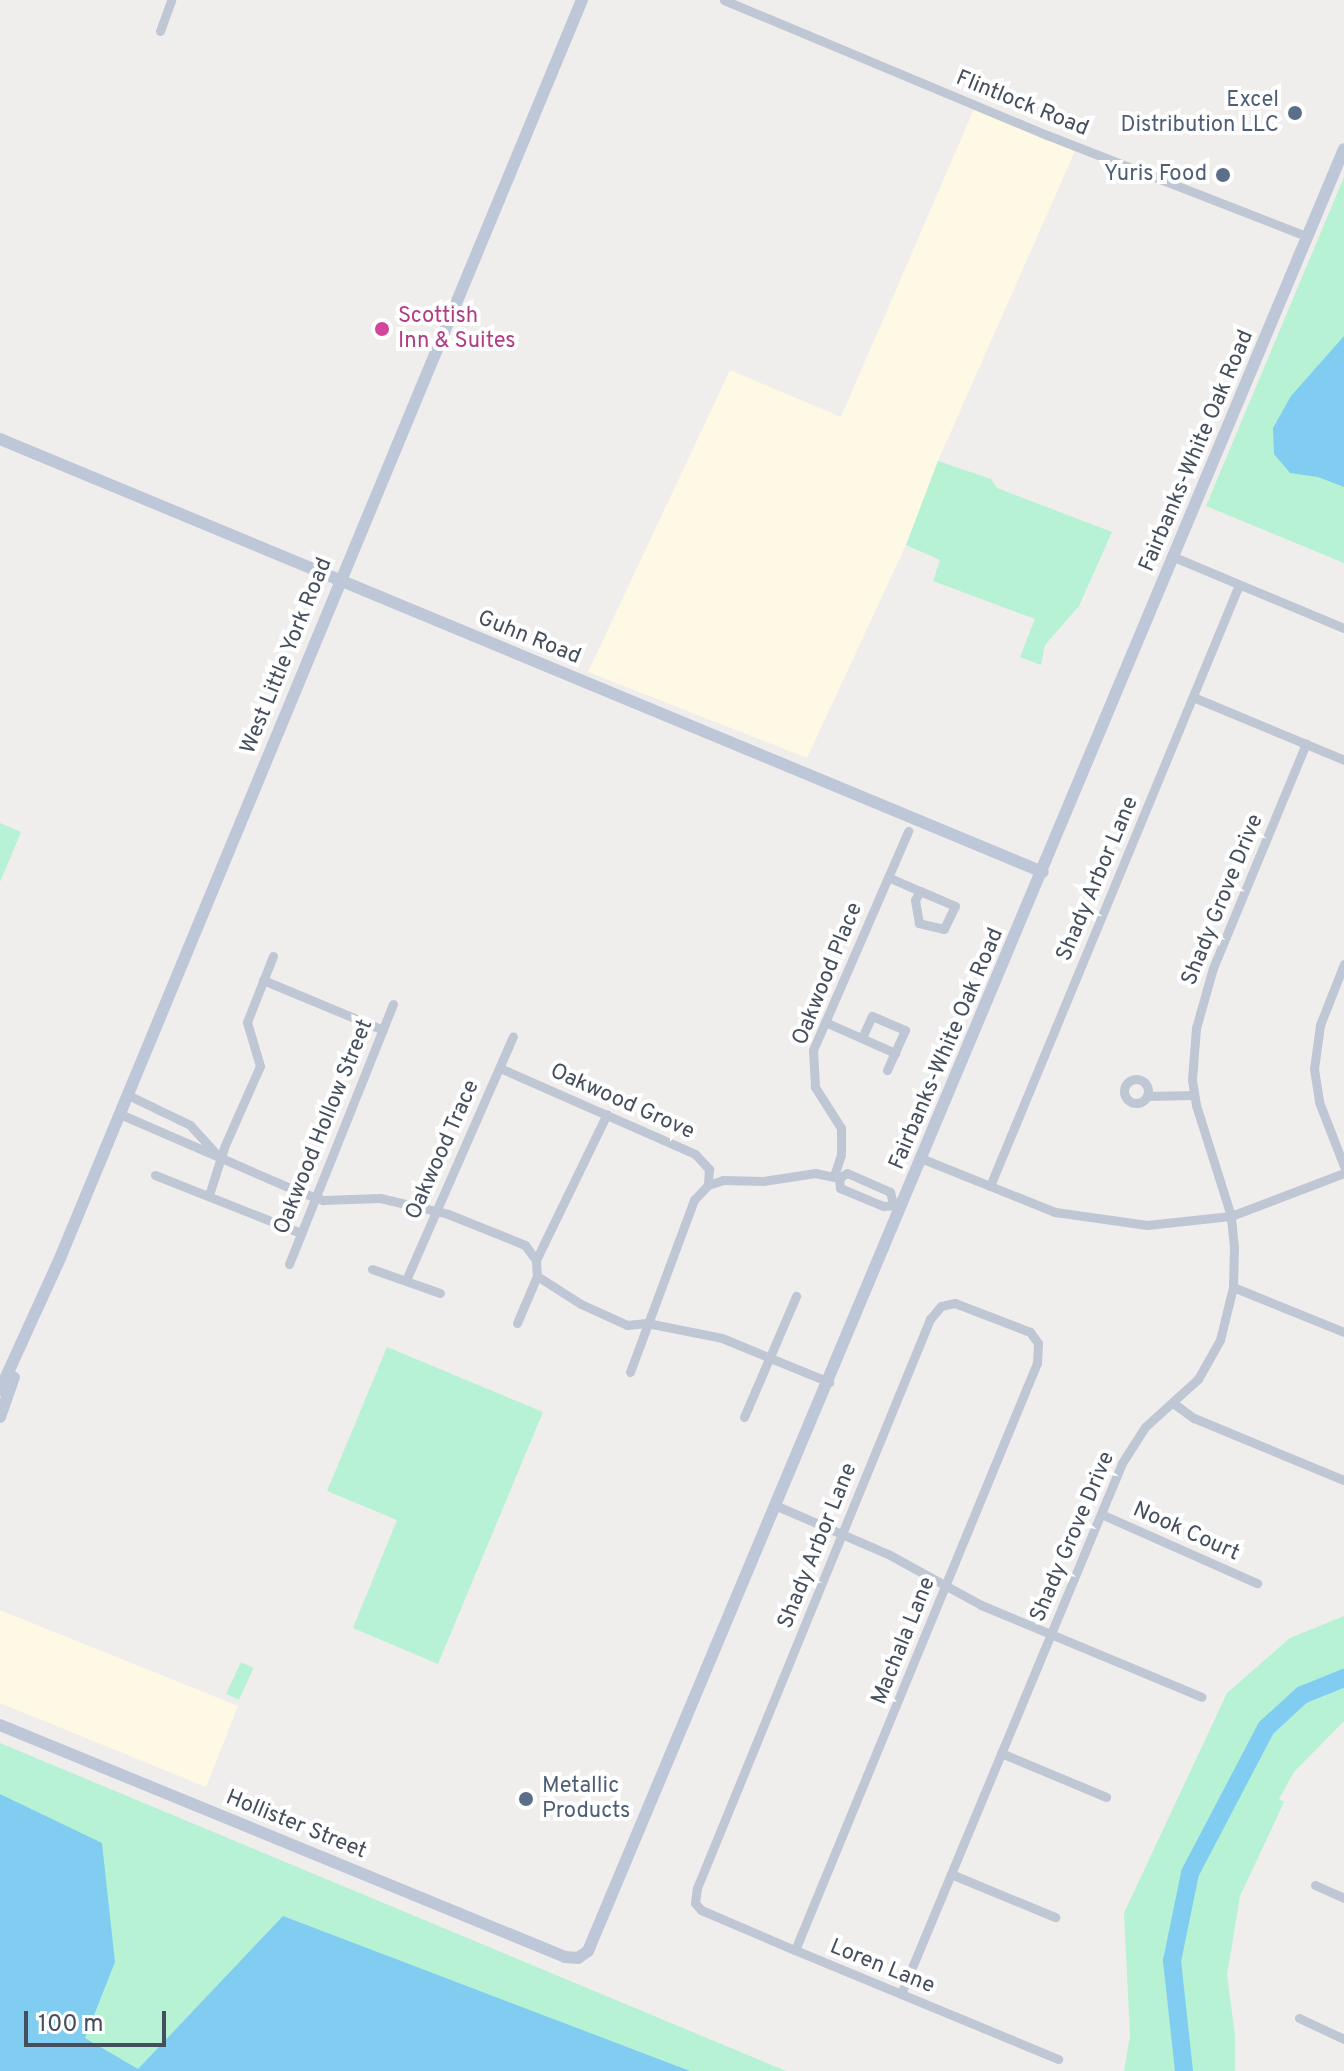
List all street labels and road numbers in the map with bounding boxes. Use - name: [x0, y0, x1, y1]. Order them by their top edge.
- street label: Flintlock Road: [952, 65, 1092, 143]
- street label: Fairbanks-White Oak Road: [1134, 326, 1260, 576]
- street label: West Little York Road: [235, 554, 339, 758]
- street label: Guhn Road: [474, 605, 584, 671]
- street label: Shady Arbor Lane: [1051, 792, 1145, 966]
- street label: Shady Grove Drive: [1177, 811, 1269, 989]
- street label: Oakwood Place: [787, 899, 869, 1049]
- street label: Fairbanks-White Oak Road: [884, 924, 1010, 1174]
- street label: Oakwood Hollow Street: [269, 1016, 379, 1238]
- street label: Oakwood Grove: [546, 1058, 698, 1146]
- street label: Oakwood Trace: [400, 1076, 486, 1224]
- street label: Shady Grove Drive: [1025, 1448, 1121, 1626]
- street label: Shady Arbor Lane: [773, 1459, 863, 1633]
- street label: Nook Court: [1129, 1497, 1243, 1567]
- street label: Machala Lane: [866, 1573, 942, 1709]
- street label: Hollister Street: [222, 1785, 370, 1865]
- street label: Loren Lane: [826, 1934, 938, 2000]

